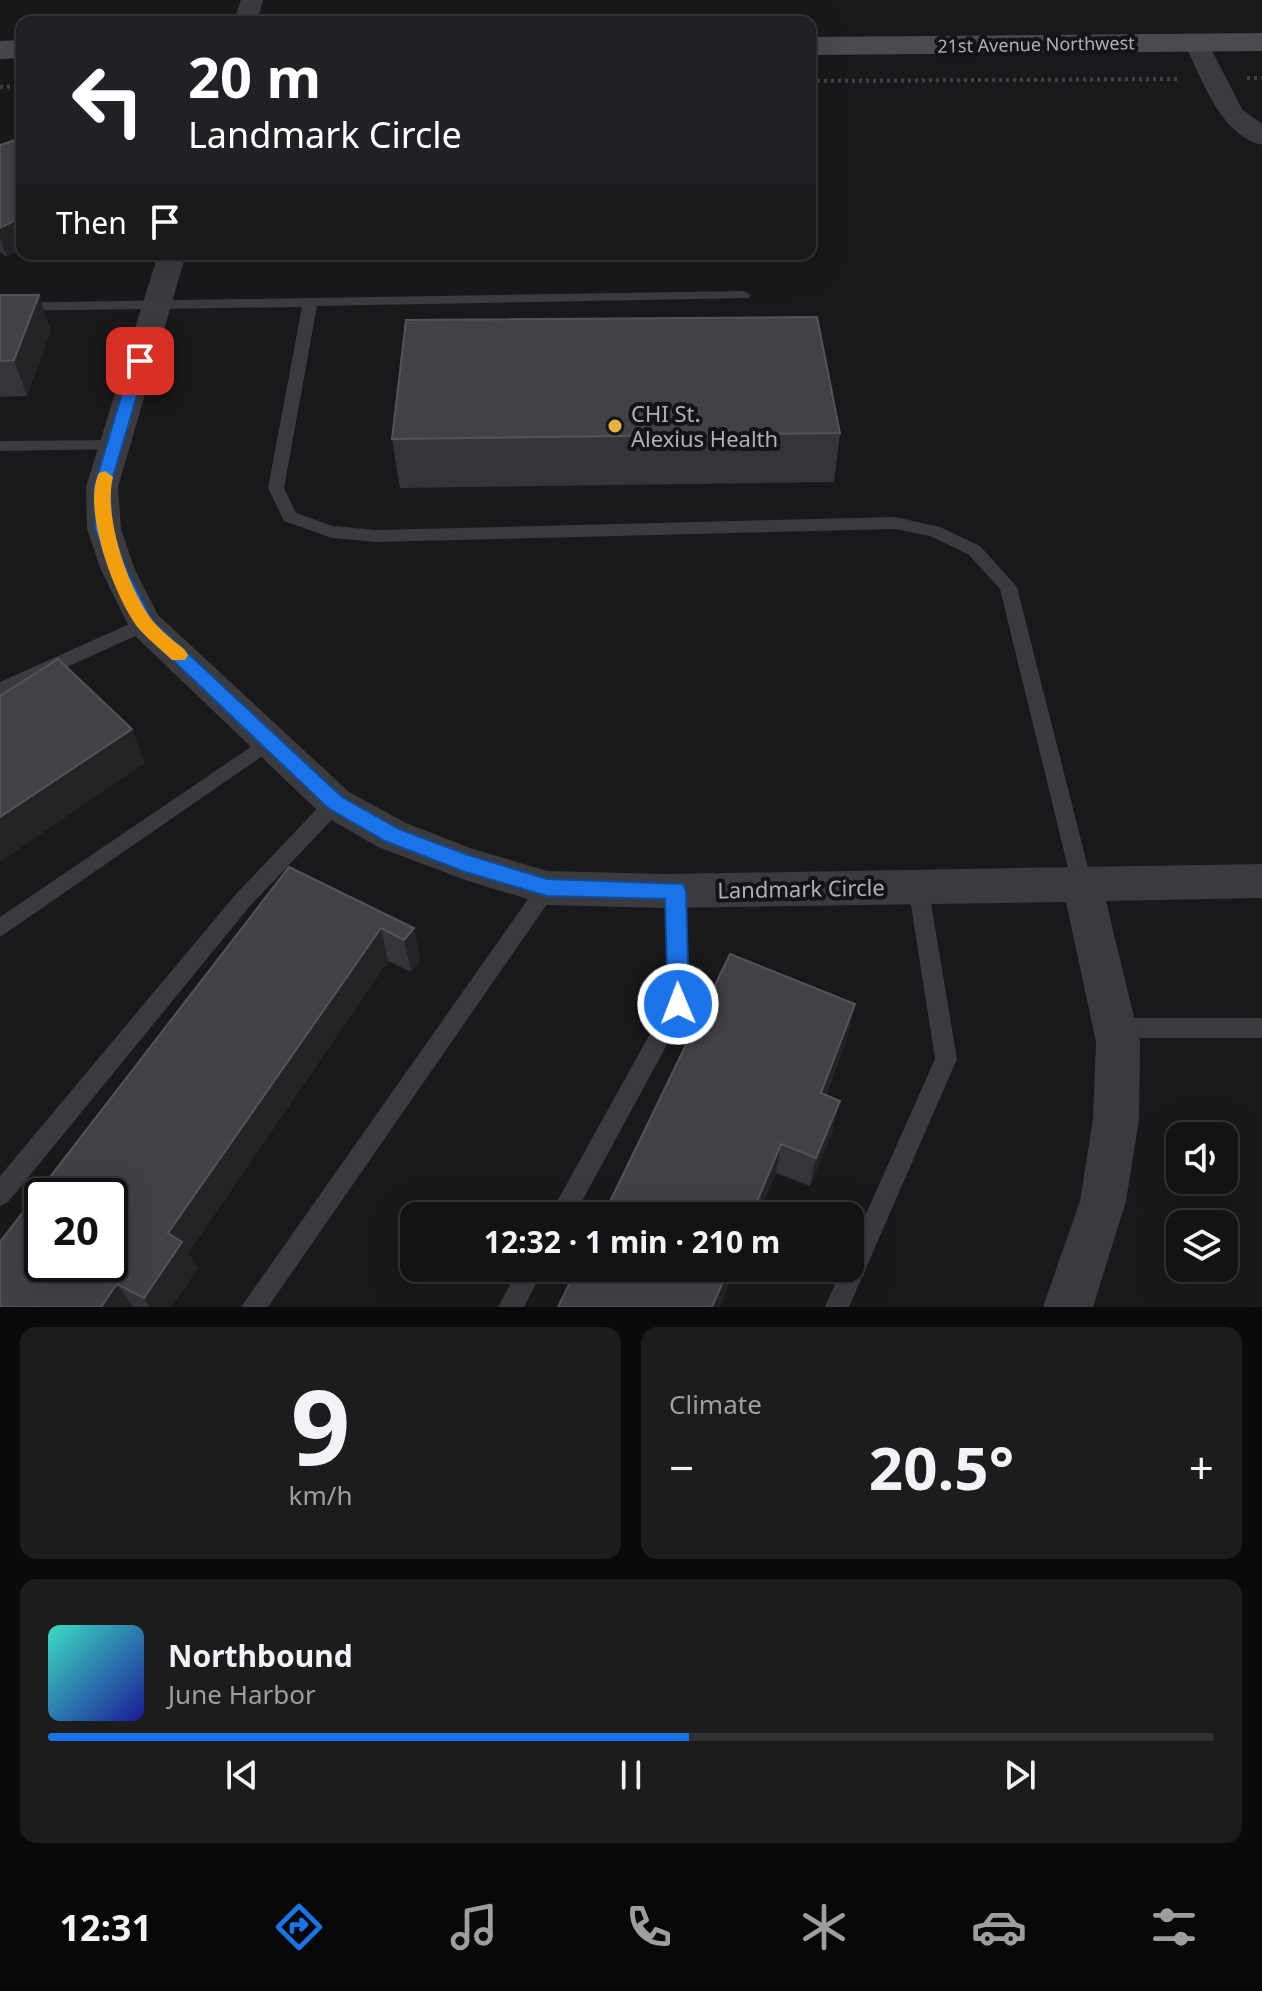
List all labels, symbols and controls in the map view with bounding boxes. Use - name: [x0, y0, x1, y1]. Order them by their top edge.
- street label: 21st Avenue Northwest: [937, 30, 1135, 58]
- text: 20 m: [188, 38, 321, 114]
- icon: left: [56, 48, 160, 152]
- text: Landmark Circle: [188, 110, 462, 159]
- icon: arrive: [143, 200, 187, 244]
- text: Then: [56, 202, 127, 243]
- pin: [106, 327, 174, 395]
- icon: arrive: [118, 339, 162, 383]
- place label: CHI St. Alexius Health: [631, 398, 778, 453]
- marker: CHI St. Alexius Health: [606, 417, 624, 435]
- street label: Landmark Circle: [717, 872, 885, 904]
- position arrow: [636, 962, 720, 1046]
- map controls: [1166, 1122, 1238, 1282]
- button: sound: [1166, 1122, 1238, 1194]
- speed limit sign: 20: [24, 1178, 128, 1282]
- button: layers: [1166, 1210, 1238, 1282]
- text: 12:32 · 1 min · 210 m: [484, 1221, 780, 1262]
- text: 9: [291, 1354, 350, 1495]
- text: Climate: [669, 1386, 762, 1422]
- text: 20.5°: [869, 1426, 1014, 1508]
- text: −: [669, 1437, 694, 1497]
- text: +: [1189, 1437, 1214, 1497]
- text: km/h: [289, 1477, 352, 1513]
- text: Northbound: [168, 1635, 353, 1676]
- text: June Harbor: [168, 1676, 316, 1712]
- icon: previous: [220, 1753, 264, 1797]
- icon: pause: [609, 1753, 653, 1797]
- icon: next: [998, 1753, 1042, 1797]
- icon: directions: [271, 1899, 327, 1955]
- icon: music: [446, 1899, 502, 1955]
- icon: phone: [621, 1899, 677, 1955]
- icon: climate: [796, 1899, 852, 1955]
- icon: car: [971, 1899, 1027, 1955]
- icon: filters: [1146, 1899, 1202, 1955]
- text: 12:31: [60, 1903, 152, 1952]

